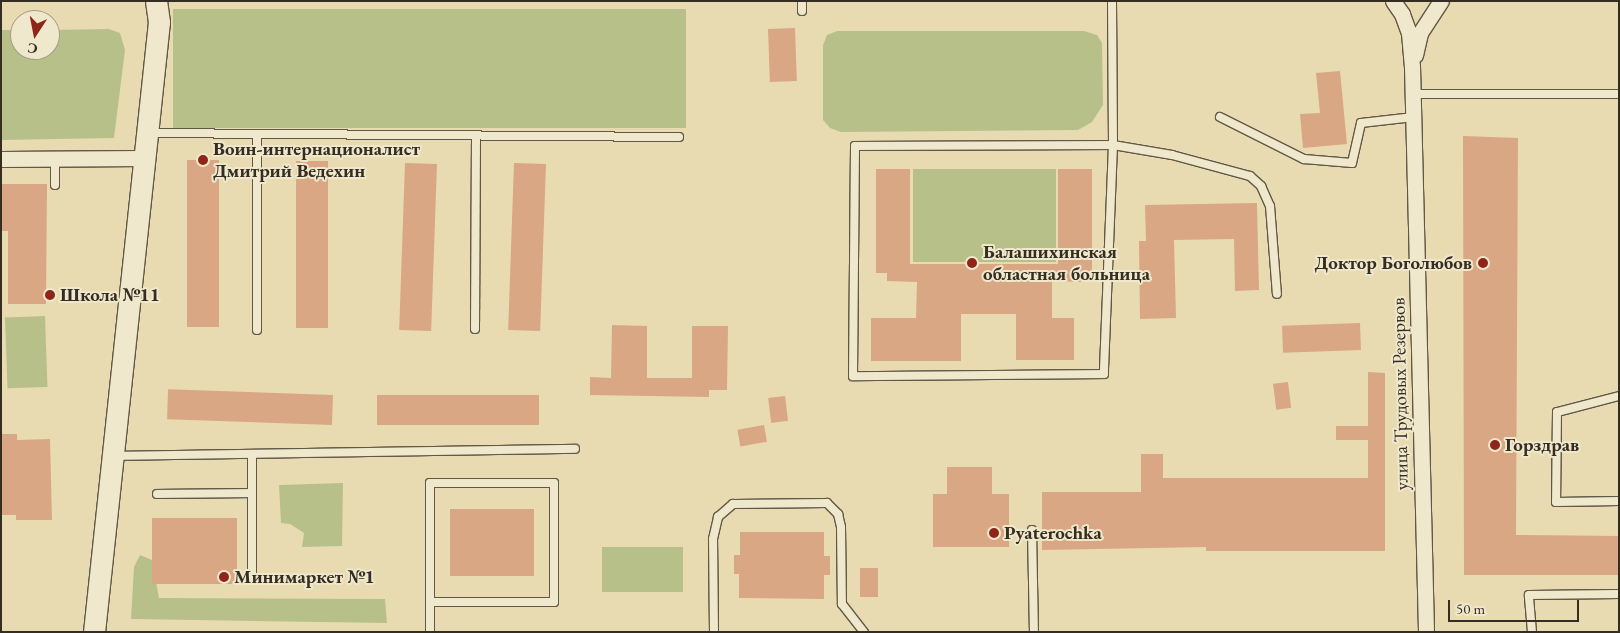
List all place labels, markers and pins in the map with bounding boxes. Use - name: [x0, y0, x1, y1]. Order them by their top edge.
- place label: Воин-интернационалист Дмитрий Ведехин: [213, 138, 420, 182]
- marker: Воин-интернационалист Дмитрий Ведехин: [197, 154, 209, 166]
- place label: Балашихинская областная больница: [983, 241, 1150, 285]
- place label: Доктор Боголюбов: [1315, 252, 1472, 274]
- marker: Балашихинская областная больница: [965, 256, 979, 270]
- marker: Доктор Боголюбов: [1476, 256, 1490, 270]
- place label: Школа №11: [60, 284, 160, 306]
- marker: Школа №11: [44, 289, 56, 301]
- place label: Горздрав: [1505, 434, 1579, 456]
- marker: Горздрав: [1489, 439, 1501, 451]
- place label: Pyaterochka: [1004, 522, 1102, 544]
- marker: Pyaterochka: [988, 527, 1000, 539]
- place label: Минимаркет №1: [234, 566, 375, 588]
- marker: Минимаркет №1: [218, 571, 230, 583]

